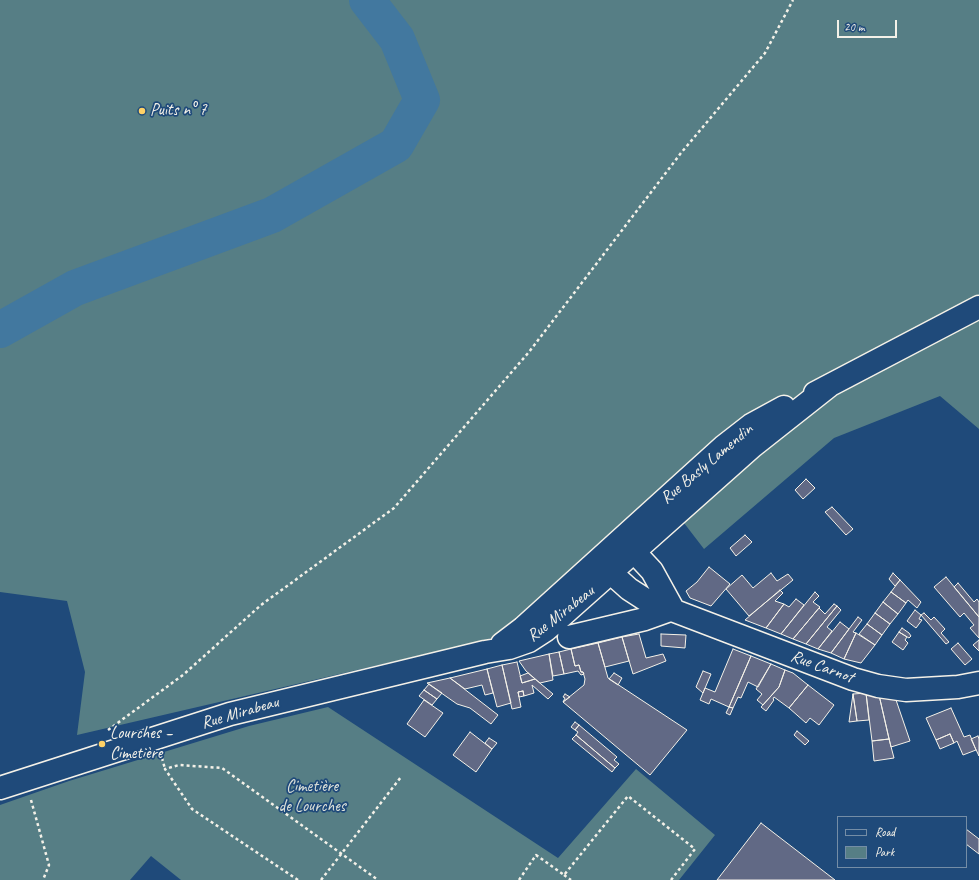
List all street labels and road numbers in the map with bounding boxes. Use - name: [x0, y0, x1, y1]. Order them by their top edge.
- street label: Rue Basly Lamendin: [657, 419, 757, 509]
- street label: Rue Mirabeau: [523, 581, 599, 647]
- street label: Rue Carnot: [788, 646, 856, 688]
- street label: Rue Mirabeau: [199, 692, 281, 734]

